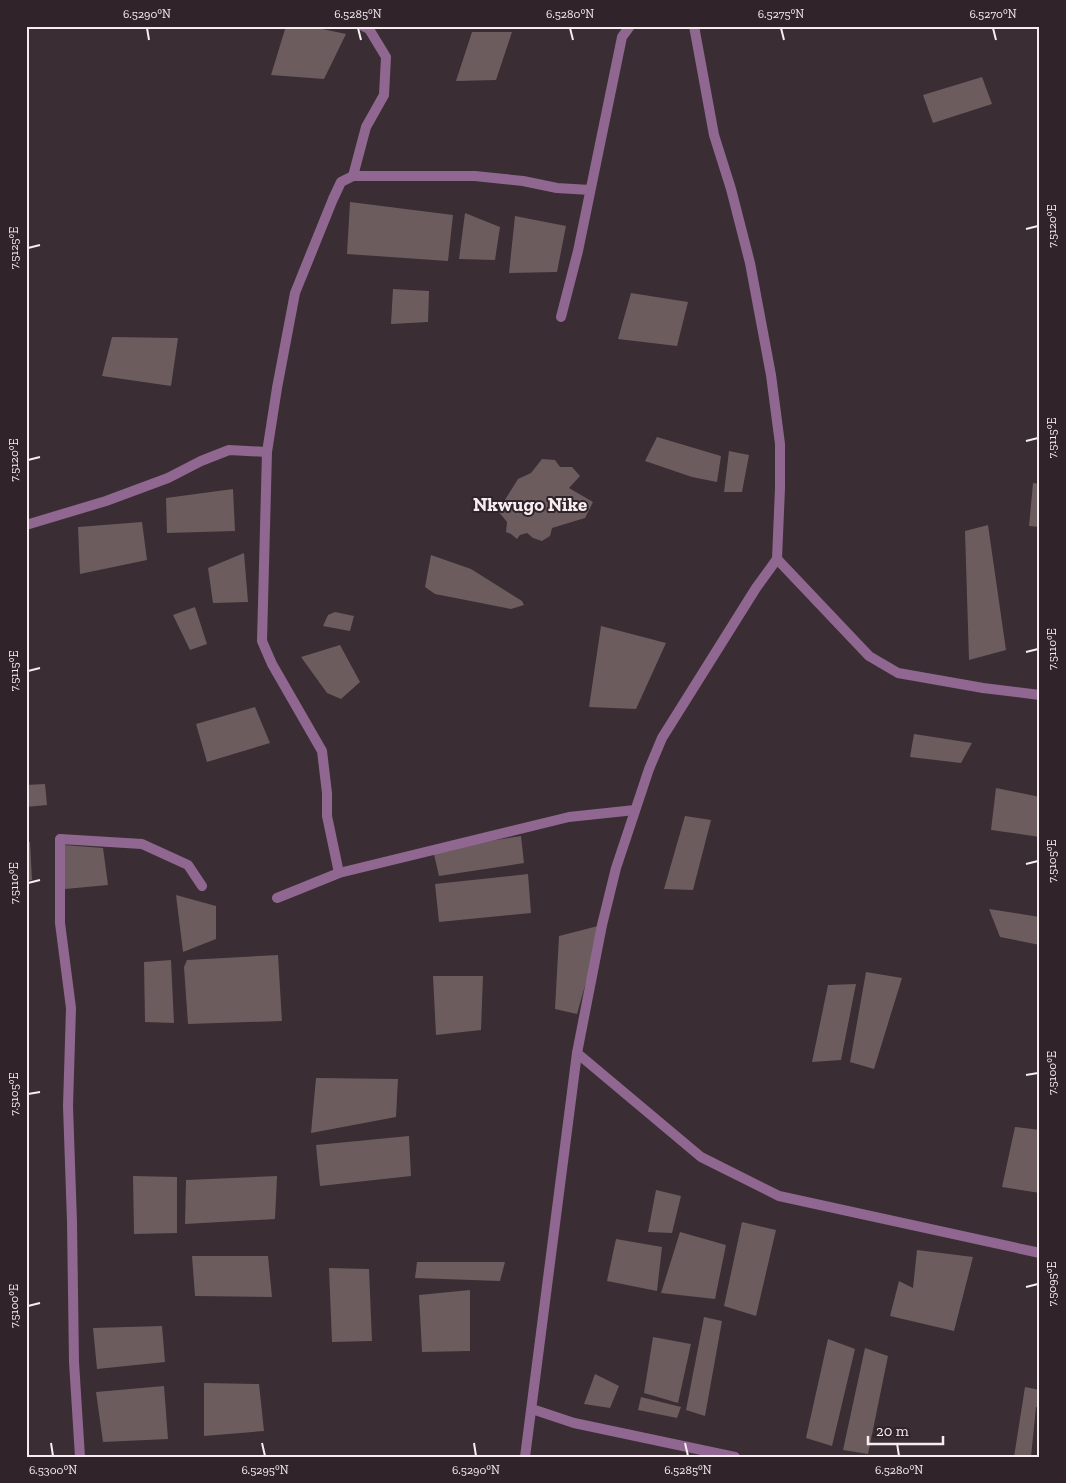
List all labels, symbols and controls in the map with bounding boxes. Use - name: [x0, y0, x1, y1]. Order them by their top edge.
- text: 6.5290°N: [123, 7, 171, 21]
- text: 6.5285°N: [334, 7, 382, 21]
- text: 6.5280°N: [546, 7, 594, 21]
- text: 6.5275°N: [758, 7, 804, 21]
- text: 6.5270°N: [969, 7, 1017, 21]
- text: 7.5120°E: [1045, 204, 1059, 248]
- text: 7.5125°E: [7, 227, 21, 269]
- text: 7.5115°E: [1045, 418, 1059, 458]
- text: 7.5120°E: [7, 438, 21, 482]
- district label: Nkwugo Nike: [473, 493, 587, 516]
- text: 7.5110°E: [1045, 628, 1059, 670]
- text: 7.5115°E: [7, 651, 21, 691]
- text: 7.5105°E: [1045, 839, 1059, 883]
- text: 7.5110°E: [7, 862, 21, 904]
- text: 7.5100°E: [1045, 1051, 1059, 1095]
- text: 7.5105°E: [7, 1072, 21, 1116]
- text: 7.5095°E: [1045, 1261, 1059, 1307]
- text: 7.5100°E: [7, 1284, 21, 1328]
- scale bar: [868, 1413, 944, 1445]
- text: 20 m: [876, 1422, 909, 1440]
- text: 6.5300°N: [29, 1463, 77, 1477]
- text: 6.5295°N: [241, 1463, 289, 1477]
- text: 6.5290°N: [452, 1463, 500, 1477]
- text: 6.5285°N: [664, 1463, 712, 1477]
- text: 6.5280°N: [875, 1463, 923, 1477]

